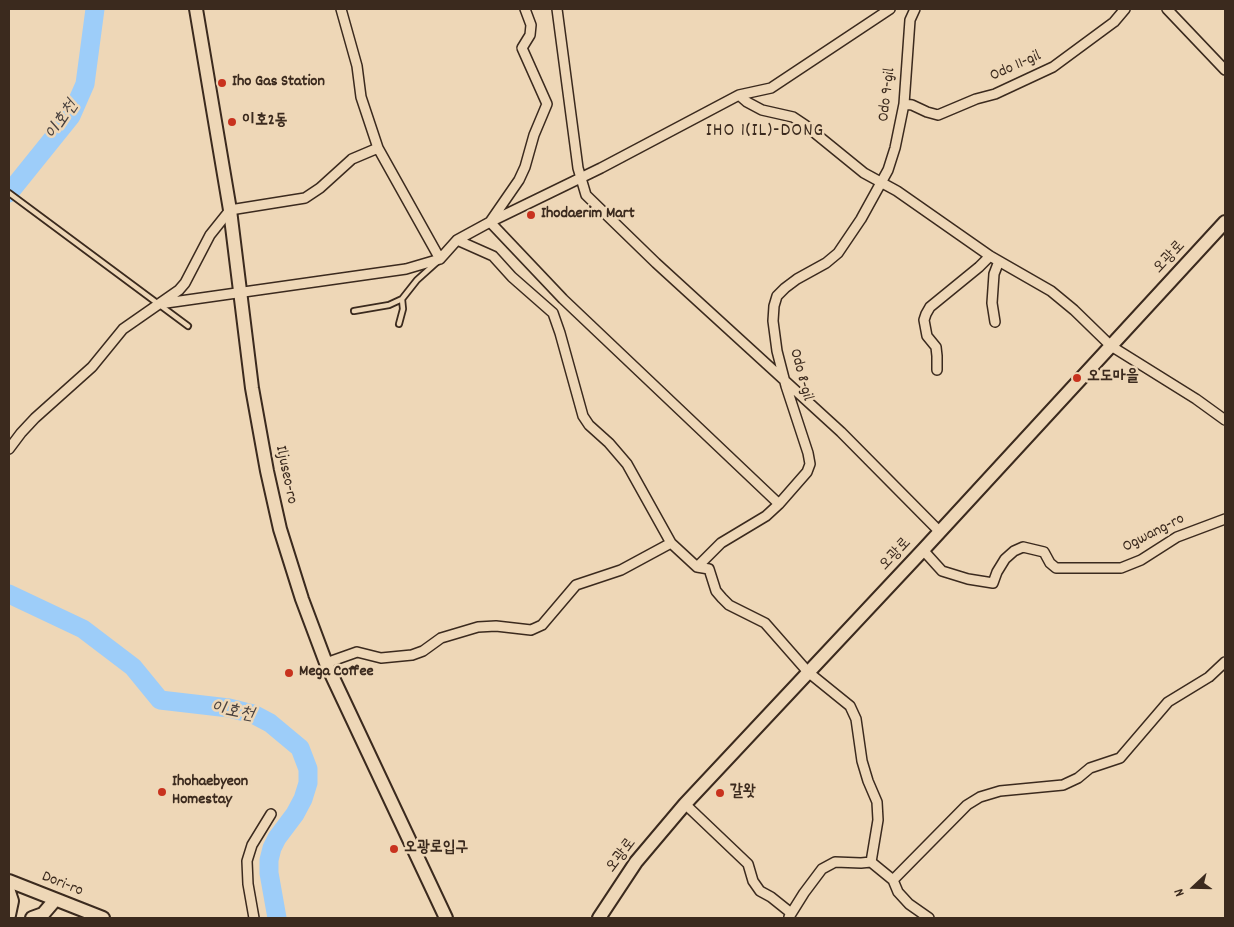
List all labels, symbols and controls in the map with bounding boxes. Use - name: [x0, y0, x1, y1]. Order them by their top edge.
- street label: Odo 11-gil: [988, 47, 1044, 87]
- street label: Odo 9-gil: [875, 67, 901, 123]
- place label: Iho Gas Station: [232, 73, 325, 93]
- marker: Iho Gas Station: [216, 77, 228, 89]
- water label: 이호천: [42, 97, 84, 145]
- place label: 이호2동: [242, 112, 288, 132]
- marker: 이호2동: [226, 116, 238, 128]
- district label: IHO 1(IL)-DONG: [704, 121, 826, 143]
- place label: Ihodaerim Mart: [541, 205, 635, 225]
- marker: Ihodaerim Mart: [525, 209, 537, 221]
- street label: 오광로: [1150, 237, 1190, 279]
- street label: Odo 8-gil: [784, 347, 816, 403]
- place label: 오도마을: [1087, 368, 1138, 388]
- marker: 오도마을: [1071, 372, 1083, 384]
- street label: Iljuseo-ro: [269, 444, 301, 506]
- street label: Ogwang-ro: [1120, 510, 1188, 558]
- street label: 오광로: [876, 534, 916, 576]
- place label: Mega Coffee: [299, 663, 374, 683]
- marker: Mega Coffee: [283, 667, 295, 679]
- water label: 이호천: [209, 698, 255, 728]
- place label: Ihohaebyeon Homestay: [172, 773, 248, 811]
- place label: 갈왓: [730, 783, 756, 803]
- marker: Ihohaebyeon Homestay: [156, 786, 168, 798]
- marker: 갈왓: [714, 787, 726, 799]
- street label: 오광로: [603, 835, 641, 877]
- place label: 오광로입구: [404, 839, 468, 859]
- marker: 오광로입구: [388, 843, 400, 855]
- north arrow: [1169, 862, 1219, 912]
- street label: Dori-ro: [39, 868, 85, 902]
- text: N: [1169, 886, 1191, 899]

